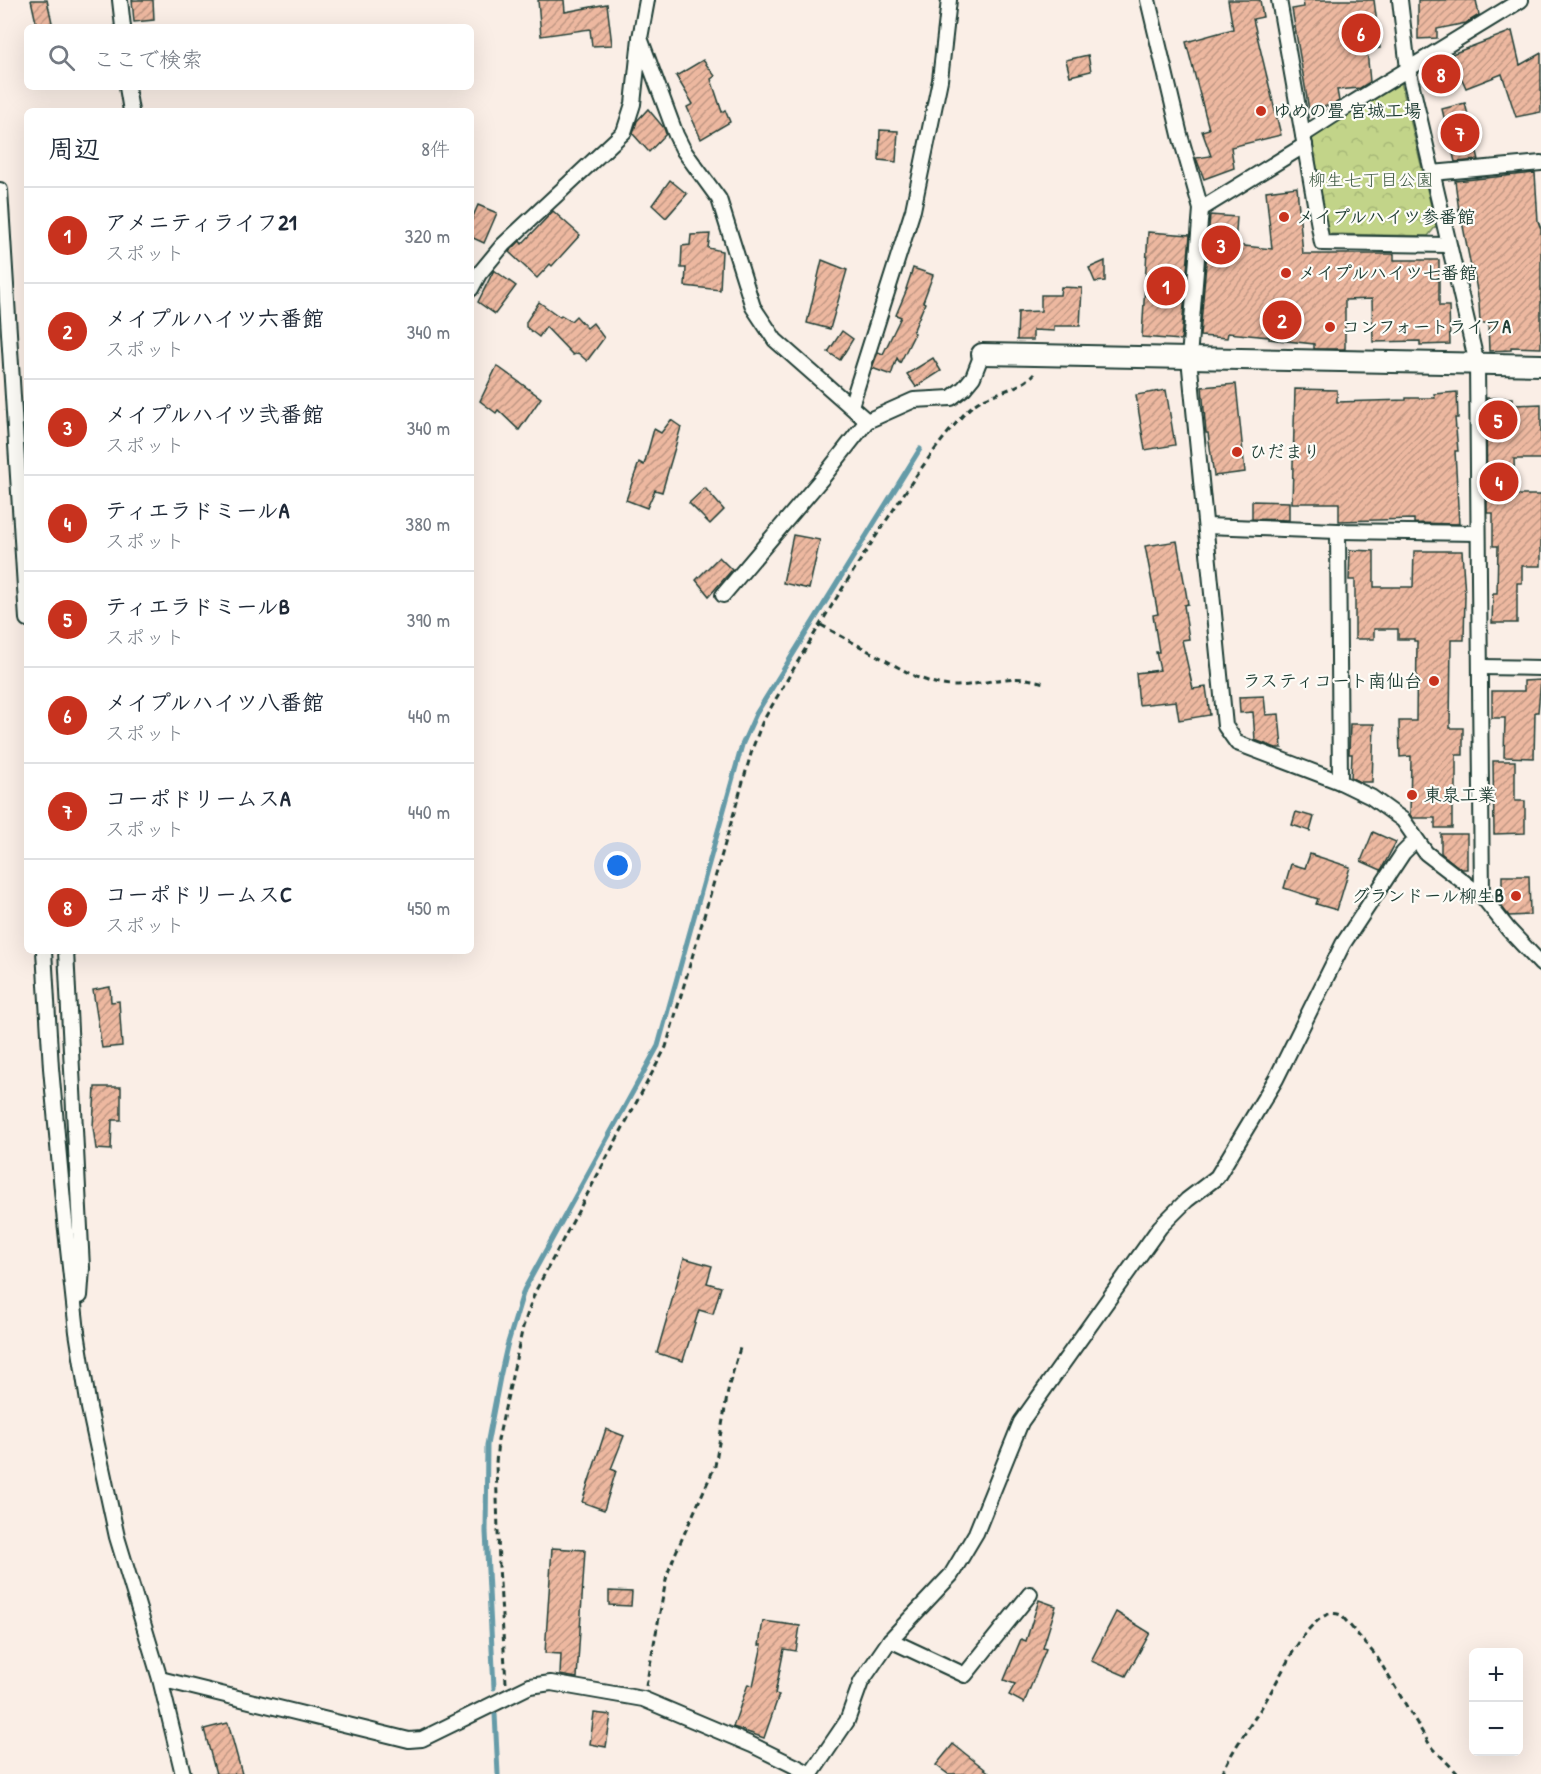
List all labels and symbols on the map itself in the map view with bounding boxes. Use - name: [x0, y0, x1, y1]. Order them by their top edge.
- pin: 6: [1342, 10, 1380, 56]
- pin: 8: [1422, 52, 1460, 97]
- place label: ゆめの畳 宮城工場: [1273, 98, 1421, 123]
- marker: ゆめの畳 宮城工場: [1254, 104, 1268, 118]
- pin: 7: [1440, 110, 1480, 156]
- park label: 柳生七丁目公園: [1308, 167, 1434, 192]
- place label: メイプルハイツ参番館: [1296, 204, 1475, 229]
- marker: メイプルハイツ参番館: [1277, 210, 1291, 224]
- pin: 3: [1202, 222, 1240, 268]
- place label: メイプルハイツ七番館: [1298, 260, 1477, 285]
- pin: 1: [1146, 264, 1186, 308]
- marker: メイプルハイツ七番館: [1279, 266, 1293, 280]
- pin: 2: [1262, 298, 1302, 342]
- place label: コンフォートライフA: [1342, 314, 1511, 339]
- marker: コンフォートライフA: [1323, 320, 1337, 334]
- pin: 5: [1478, 398, 1518, 442]
- place label: ひだまり: [1249, 439, 1321, 464]
- marker: ひだまり: [1230, 445, 1244, 459]
- pin: 4: [1480, 460, 1518, 504]
- place label: ラスティコート南仙台: [1243, 668, 1422, 693]
- marker: ラスティコート南仙台: [1427, 674, 1441, 688]
- place label: 東泉工業: [1424, 782, 1496, 807]
- marker: 東泉工業: [1405, 788, 1419, 802]
- your location: [603, 851, 632, 880]
- place label: グランドール柳生B: [1352, 883, 1504, 908]
- marker: グランドール柳生B: [1509, 889, 1523, 903]

